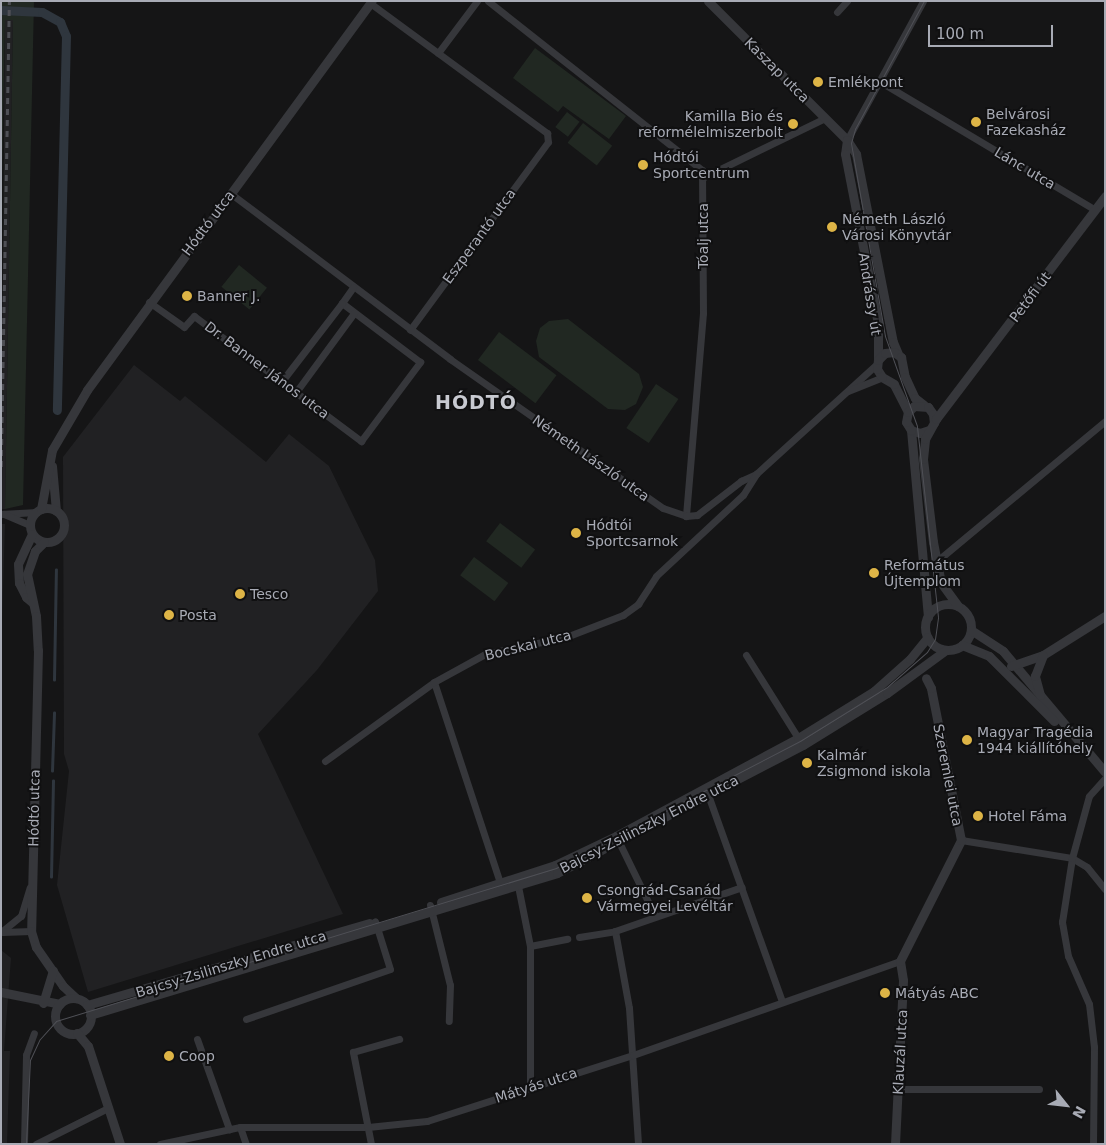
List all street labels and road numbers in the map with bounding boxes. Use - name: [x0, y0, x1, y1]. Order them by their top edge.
- street label: Kaszap utca: [741, 34, 813, 106]
- street label: Lánc utca: [992, 143, 1058, 193]
- street label: Eszperantó utca: [439, 185, 519, 287]
- street label: Hódtó utca: [178, 187, 238, 259]
- street label: Tóalj utca: [695, 203, 711, 269]
- street label: Andrássy út: [855, 252, 885, 336]
- street label: Petőfi út: [1006, 269, 1054, 325]
- street label: Dr. Banner János utca: [201, 318, 333, 422]
- street label: Németh László utca: [529, 411, 653, 505]
- street label: Bocskai utca: [483, 626, 573, 664]
- street label: Szeremlei utca: [930, 722, 966, 828]
- street label: Hódtó utca: [25, 769, 43, 847]
- street label: Bajcsy-Zsilinszky Endre utca: [557, 771, 741, 877]
- street label: Bajcsy-Zsilinszky Endre utca: [134, 927, 328, 1001]
- street label: Klauzál utca: [889, 1009, 911, 1095]
- street label: Mátyás utca: [493, 1064, 579, 1106]

